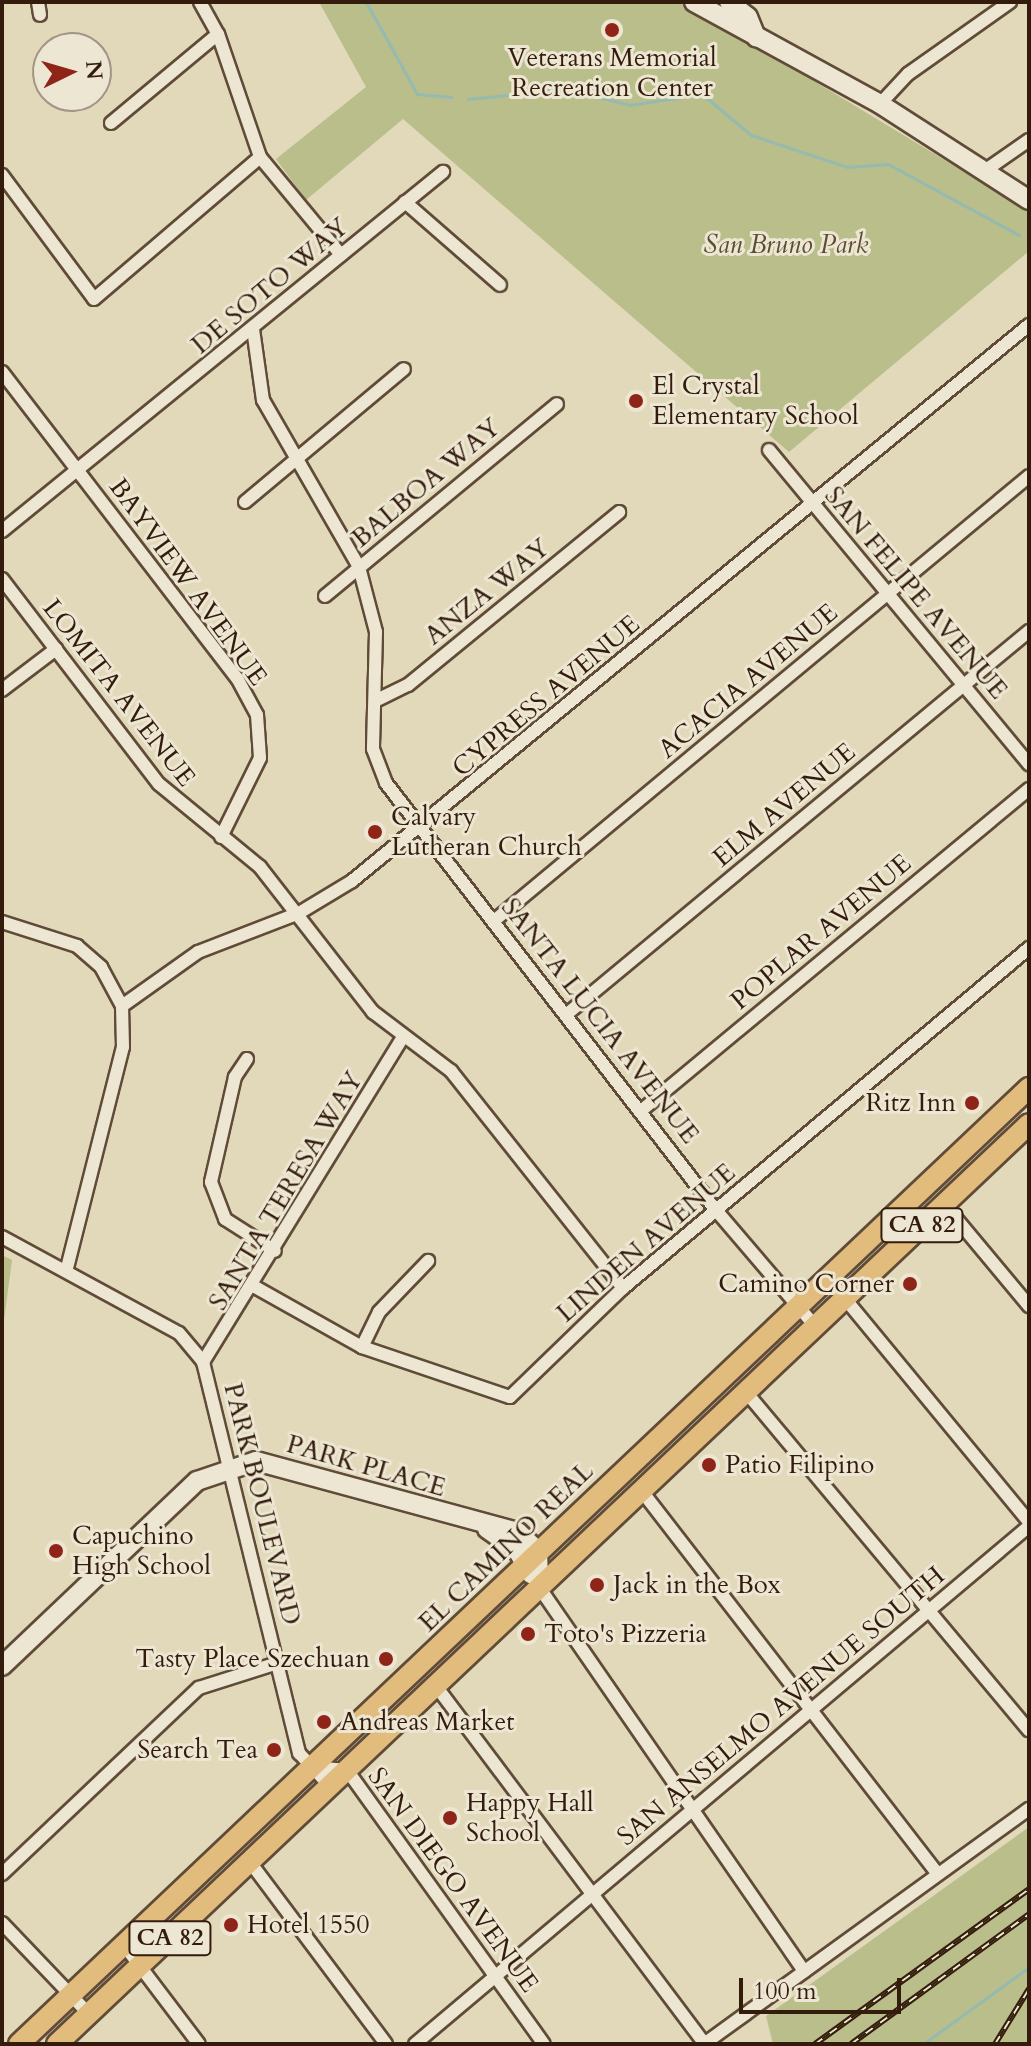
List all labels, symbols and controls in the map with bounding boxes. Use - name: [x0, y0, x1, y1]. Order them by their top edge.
- marker: Veterans Memorial Recreation Center: [603, 21, 621, 39]
- north arrow: [32, 32, 112, 112]
- place label: Veterans Memorial Recreation Center: [507, 42, 717, 104]
- text: N: [78, 59, 110, 81]
- street label: DE SOTO WAY: [185, 211, 355, 361]
- park label: San Bruno Park: [704, 229, 868, 261]
- place label: El Crystal Elementary School: [652, 370, 859, 432]
- marker: El Crystal Elementary School: [627, 392, 645, 410]
- street label: BALBOA WAY: [345, 412, 507, 554]
- street label: BAYVIEW AVENUE: [102, 472, 274, 692]
- street label: SAN FELIPE AVENUE: [818, 480, 1014, 706]
- street label: ANZA WAY: [418, 532, 556, 652]
- street label: LOMITA AVENUE: [36, 593, 202, 793]
- street label: ACACIA AVENUE: [652, 597, 844, 765]
- street label: CYPRESS AVENUE: [446, 609, 646, 783]
- street label: ELM AVENUE: [706, 736, 862, 874]
- place label: Calvary Lutheran Church: [391, 801, 582, 862]
- marker: Calvary Lutheran Church: [366, 823, 384, 841]
- street label: POPLAR AVENUE: [725, 848, 917, 1016]
- street label: SANTA LUCIA AVENUE: [495, 892, 705, 1150]
- street label: SANTA TERESA WAY: [202, 1066, 370, 1316]
- place label: Ritz Inn: [865, 1087, 956, 1119]
- marker: Ritz Inn: [963, 1094, 981, 1112]
- street label: LINDEN AVENUE: [550, 1157, 742, 1329]
- road number: CA 82: [880, 1205, 964, 1245]
- place label: Camino Corner: [718, 1268, 894, 1300]
- marker: Camino Corner: [901, 1275, 919, 1293]
- street label: PARK BOULEVARD: [217, 1380, 307, 1628]
- street label: PARK PLACE: [283, 1428, 449, 1504]
- place label: Patio Filipino: [725, 1449, 874, 1481]
- street label: EL CAMINO REAL: [412, 1456, 600, 1638]
- marker: Patio Filipino: [700, 1456, 718, 1474]
- place label: Capuchino High School: [72, 1520, 211, 1582]
- marker: Capuchino High School: [47, 1542, 65, 1560]
- street label: SAN ANSELMO AVENUE SOUTH: [611, 1560, 951, 1852]
- place label: Jack in the Box: [613, 1569, 781, 1601]
- marker: Jack in the Box: [588, 1576, 606, 1594]
- place label: Toto's Pizzeria: [544, 1618, 707, 1650]
- marker: Toto's Pizzeria: [519, 1625, 537, 1643]
- place label: Tasty Place Szechuan: [135, 1643, 370, 1675]
- marker: Tasty Place Szechuan: [377, 1650, 395, 1668]
- place label: Andreas Market: [340, 1706, 514, 1738]
- marker: Andreas Market: [315, 1713, 333, 1731]
- place label: Search Tea: [137, 1734, 258, 1766]
- marker: Search Tea: [265, 1741, 283, 1759]
- street label: SAN DIEGO AVENUE: [361, 1762, 545, 1998]
- place label: Happy Hall School: [466, 1787, 594, 1848]
- marker: Happy Hall School: [441, 1809, 459, 1827]
- place label: Hotel 1550: [247, 1909, 370, 1941]
- marker: Hotel 1550: [222, 1916, 240, 1934]
- road number: CA 82: [128, 1918, 212, 1958]
- scale bar: [743, 1962, 905, 2012]
- text: 100 m: [753, 1975, 817, 2008]

